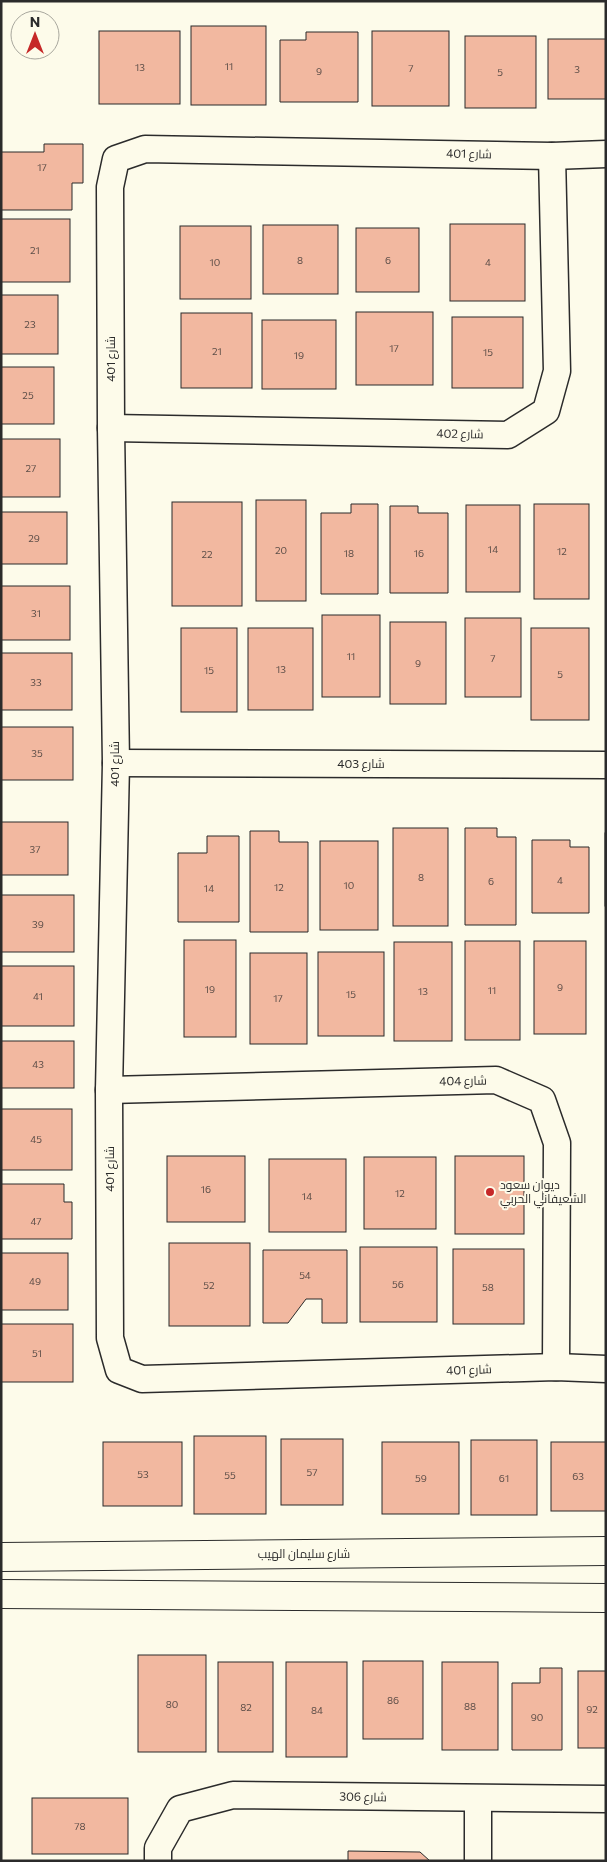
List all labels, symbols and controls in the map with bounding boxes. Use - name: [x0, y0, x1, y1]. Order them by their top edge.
- north arrow: [10, 10, 60, 60]
- text: N: [30, 13, 40, 30]
- house number: 11: [225, 60, 233, 72]
- house number: 13: [135, 61, 145, 73]
- house number: 7: [408, 62, 414, 74]
- house number: 3: [574, 63, 580, 75]
- house number: 9: [316, 65, 322, 77]
- house number: 5: [497, 66, 503, 78]
- street label: شارع 401: [446, 146, 492, 162]
- house number: 17: [37, 161, 47, 173]
- house number: 21: [30, 244, 40, 256]
- house number: 8: [297, 254, 303, 266]
- house number: 6: [385, 254, 391, 266]
- house number: 10: [210, 256, 220, 268]
- house number: 4: [485, 256, 491, 268]
- house number: 23: [24, 318, 36, 330]
- street label: شارع 401: [103, 336, 119, 382]
- house number: 17: [389, 342, 399, 354]
- house number: 21: [212, 345, 222, 357]
- house number: 15: [483, 346, 493, 358]
- house number: 19: [294, 349, 304, 361]
- house number: 25: [22, 389, 34, 401]
- street label: شارع 402: [436, 426, 484, 442]
- house number: 27: [26, 462, 36, 474]
- house number: 29: [28, 532, 40, 544]
- house number: 14: [488, 543, 498, 555]
- house number: 20: [275, 544, 287, 556]
- house number: 12: [557, 545, 567, 557]
- house number: 18: [344, 547, 354, 559]
- house number: 16: [414, 547, 424, 559]
- house number: 22: [201, 548, 213, 560]
- house number: 31: [31, 607, 41, 619]
- house number: 11: [347, 650, 355, 662]
- house number: 7: [490, 652, 496, 664]
- house number: 9: [415, 657, 421, 669]
- house number: 13: [276, 663, 286, 675]
- house number: 15: [204, 664, 214, 676]
- house number: 5: [557, 668, 563, 680]
- house number: 33: [30, 676, 42, 688]
- street label: شارع 401: [107, 741, 123, 787]
- house number: 35: [31, 747, 43, 759]
- street label: شارع 403: [337, 756, 385, 772]
- house number: 37: [30, 843, 40, 855]
- house number: 8: [418, 871, 424, 883]
- house number: 4: [557, 874, 563, 886]
- house number: 6: [488, 875, 494, 887]
- house number: 10: [344, 879, 354, 891]
- house number: 12: [274, 881, 284, 893]
- house number: 14: [204, 882, 214, 894]
- house number: 39: [32, 918, 44, 930]
- house number: 9: [557, 981, 563, 993]
- house number: 19: [205, 983, 215, 995]
- house number: 11: [488, 984, 496, 996]
- house number: 13: [418, 985, 428, 997]
- house number: 15: [346, 988, 356, 1000]
- house number: 41: [33, 990, 43, 1002]
- house number: 17: [273, 992, 283, 1004]
- house number: 43: [32, 1058, 44, 1070]
- street label: شارع 404: [439, 1073, 487, 1089]
- house number: 45: [30, 1133, 42, 1145]
- street label: شارع 401: [102, 1146, 118, 1192]
- place label: ديوان سعود الشعيفاني الحربي: [500, 1177, 587, 1209]
- house number: 16: [201, 1183, 211, 1195]
- marker: ديوان سعود الشعيفاني الحربي: [484, 1186, 496, 1198]
- house number: 12: [395, 1187, 405, 1199]
- house number: 14: [302, 1190, 312, 1202]
- house number: 47: [30, 1215, 42, 1227]
- house number: 54: [299, 1269, 311, 1281]
- house number: 49: [29, 1275, 41, 1287]
- house number: 56: [392, 1278, 404, 1290]
- house number: 52: [203, 1279, 215, 1291]
- house number: 58: [482, 1281, 494, 1293]
- house number: 51: [32, 1347, 42, 1359]
- street label: شارع 401: [446, 1361, 492, 1379]
- house number: 57: [306, 1466, 318, 1478]
- house number: 53: [137, 1468, 149, 1480]
- house number: 55: [224, 1469, 236, 1481]
- house number: 63: [572, 1470, 584, 1482]
- house number: 59: [415, 1472, 427, 1484]
- house number: 61: [499, 1472, 509, 1484]
- street label: شارع سليمان الهيب: [258, 1546, 350, 1562]
- house number: 86: [387, 1694, 399, 1706]
- house number: 80: [166, 1698, 178, 1710]
- house number: 88: [464, 1700, 476, 1712]
- house number: 82: [240, 1701, 252, 1713]
- house number: 92: [586, 1703, 598, 1715]
- house number: 84: [311, 1704, 323, 1716]
- house number: 90: [531, 1711, 543, 1723]
- street label: شارع 306: [339, 1789, 387, 1805]
- house number: 78: [74, 1820, 86, 1832]

